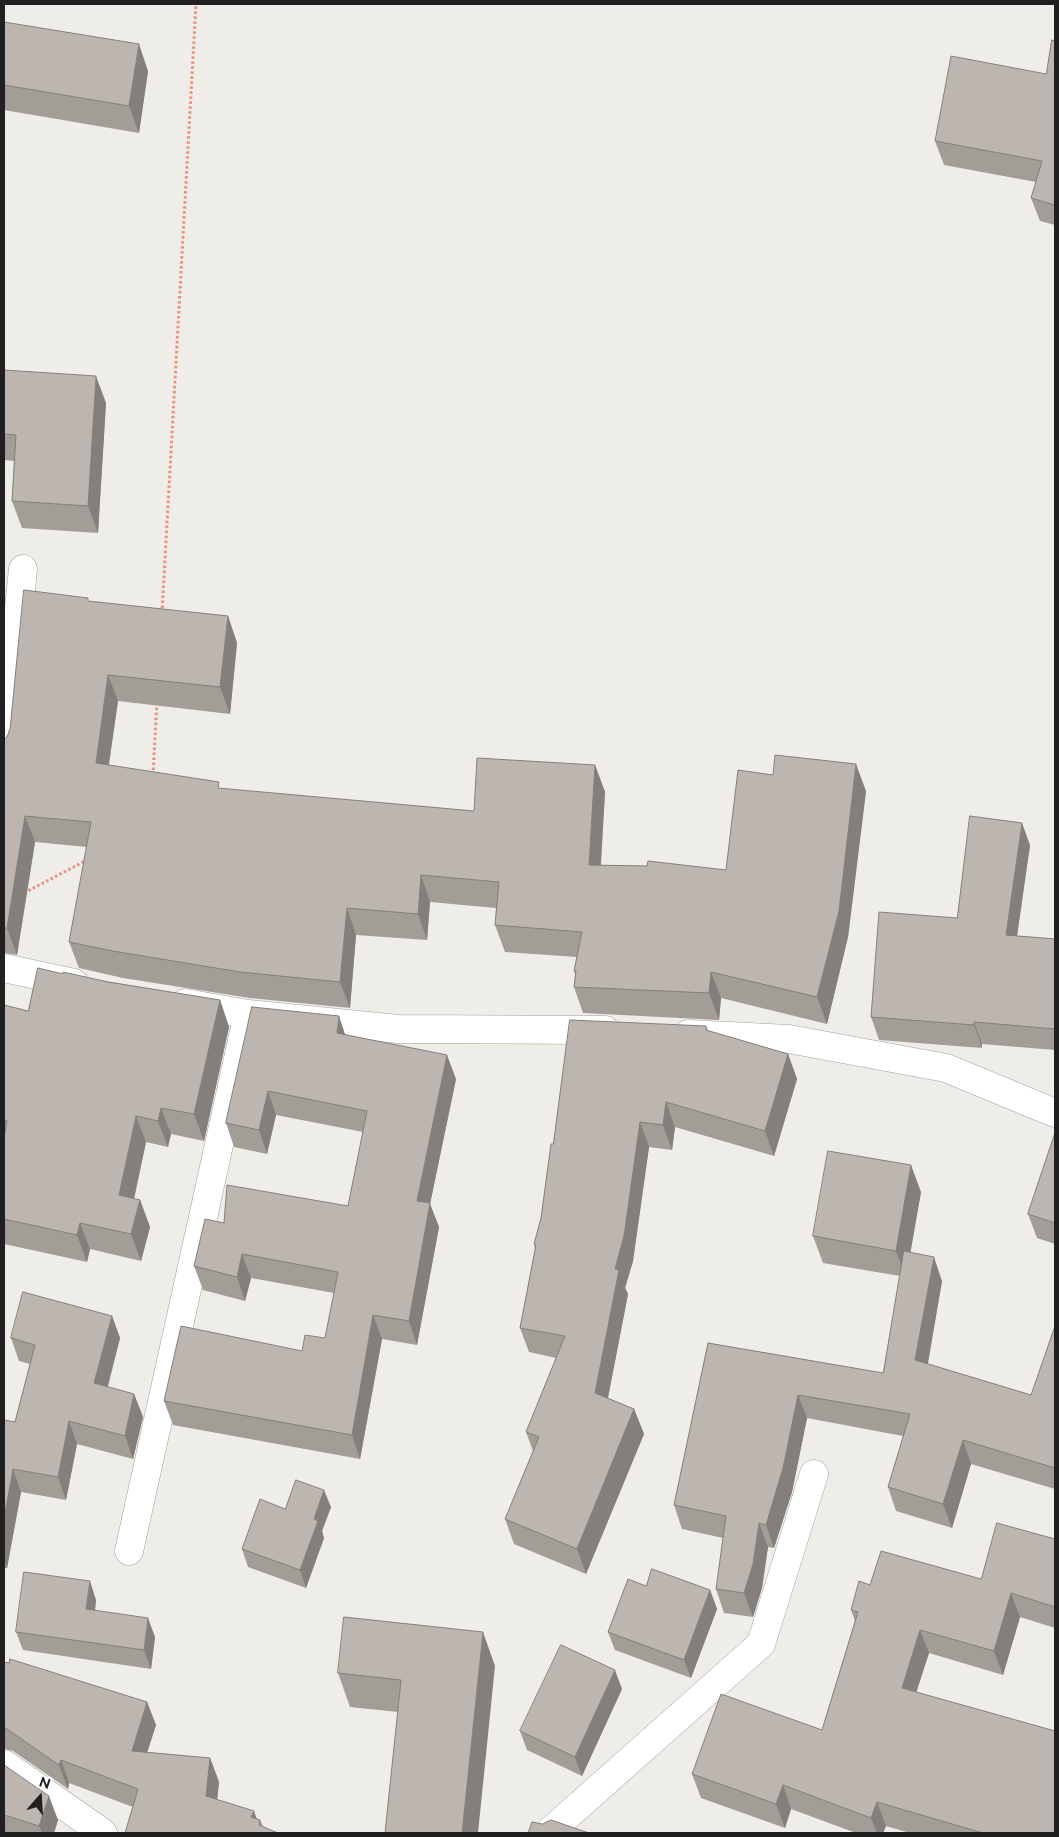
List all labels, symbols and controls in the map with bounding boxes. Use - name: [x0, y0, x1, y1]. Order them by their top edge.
- north arrow: [15, 1772, 65, 1822]
- text: N: [37, 1774, 53, 1792]

